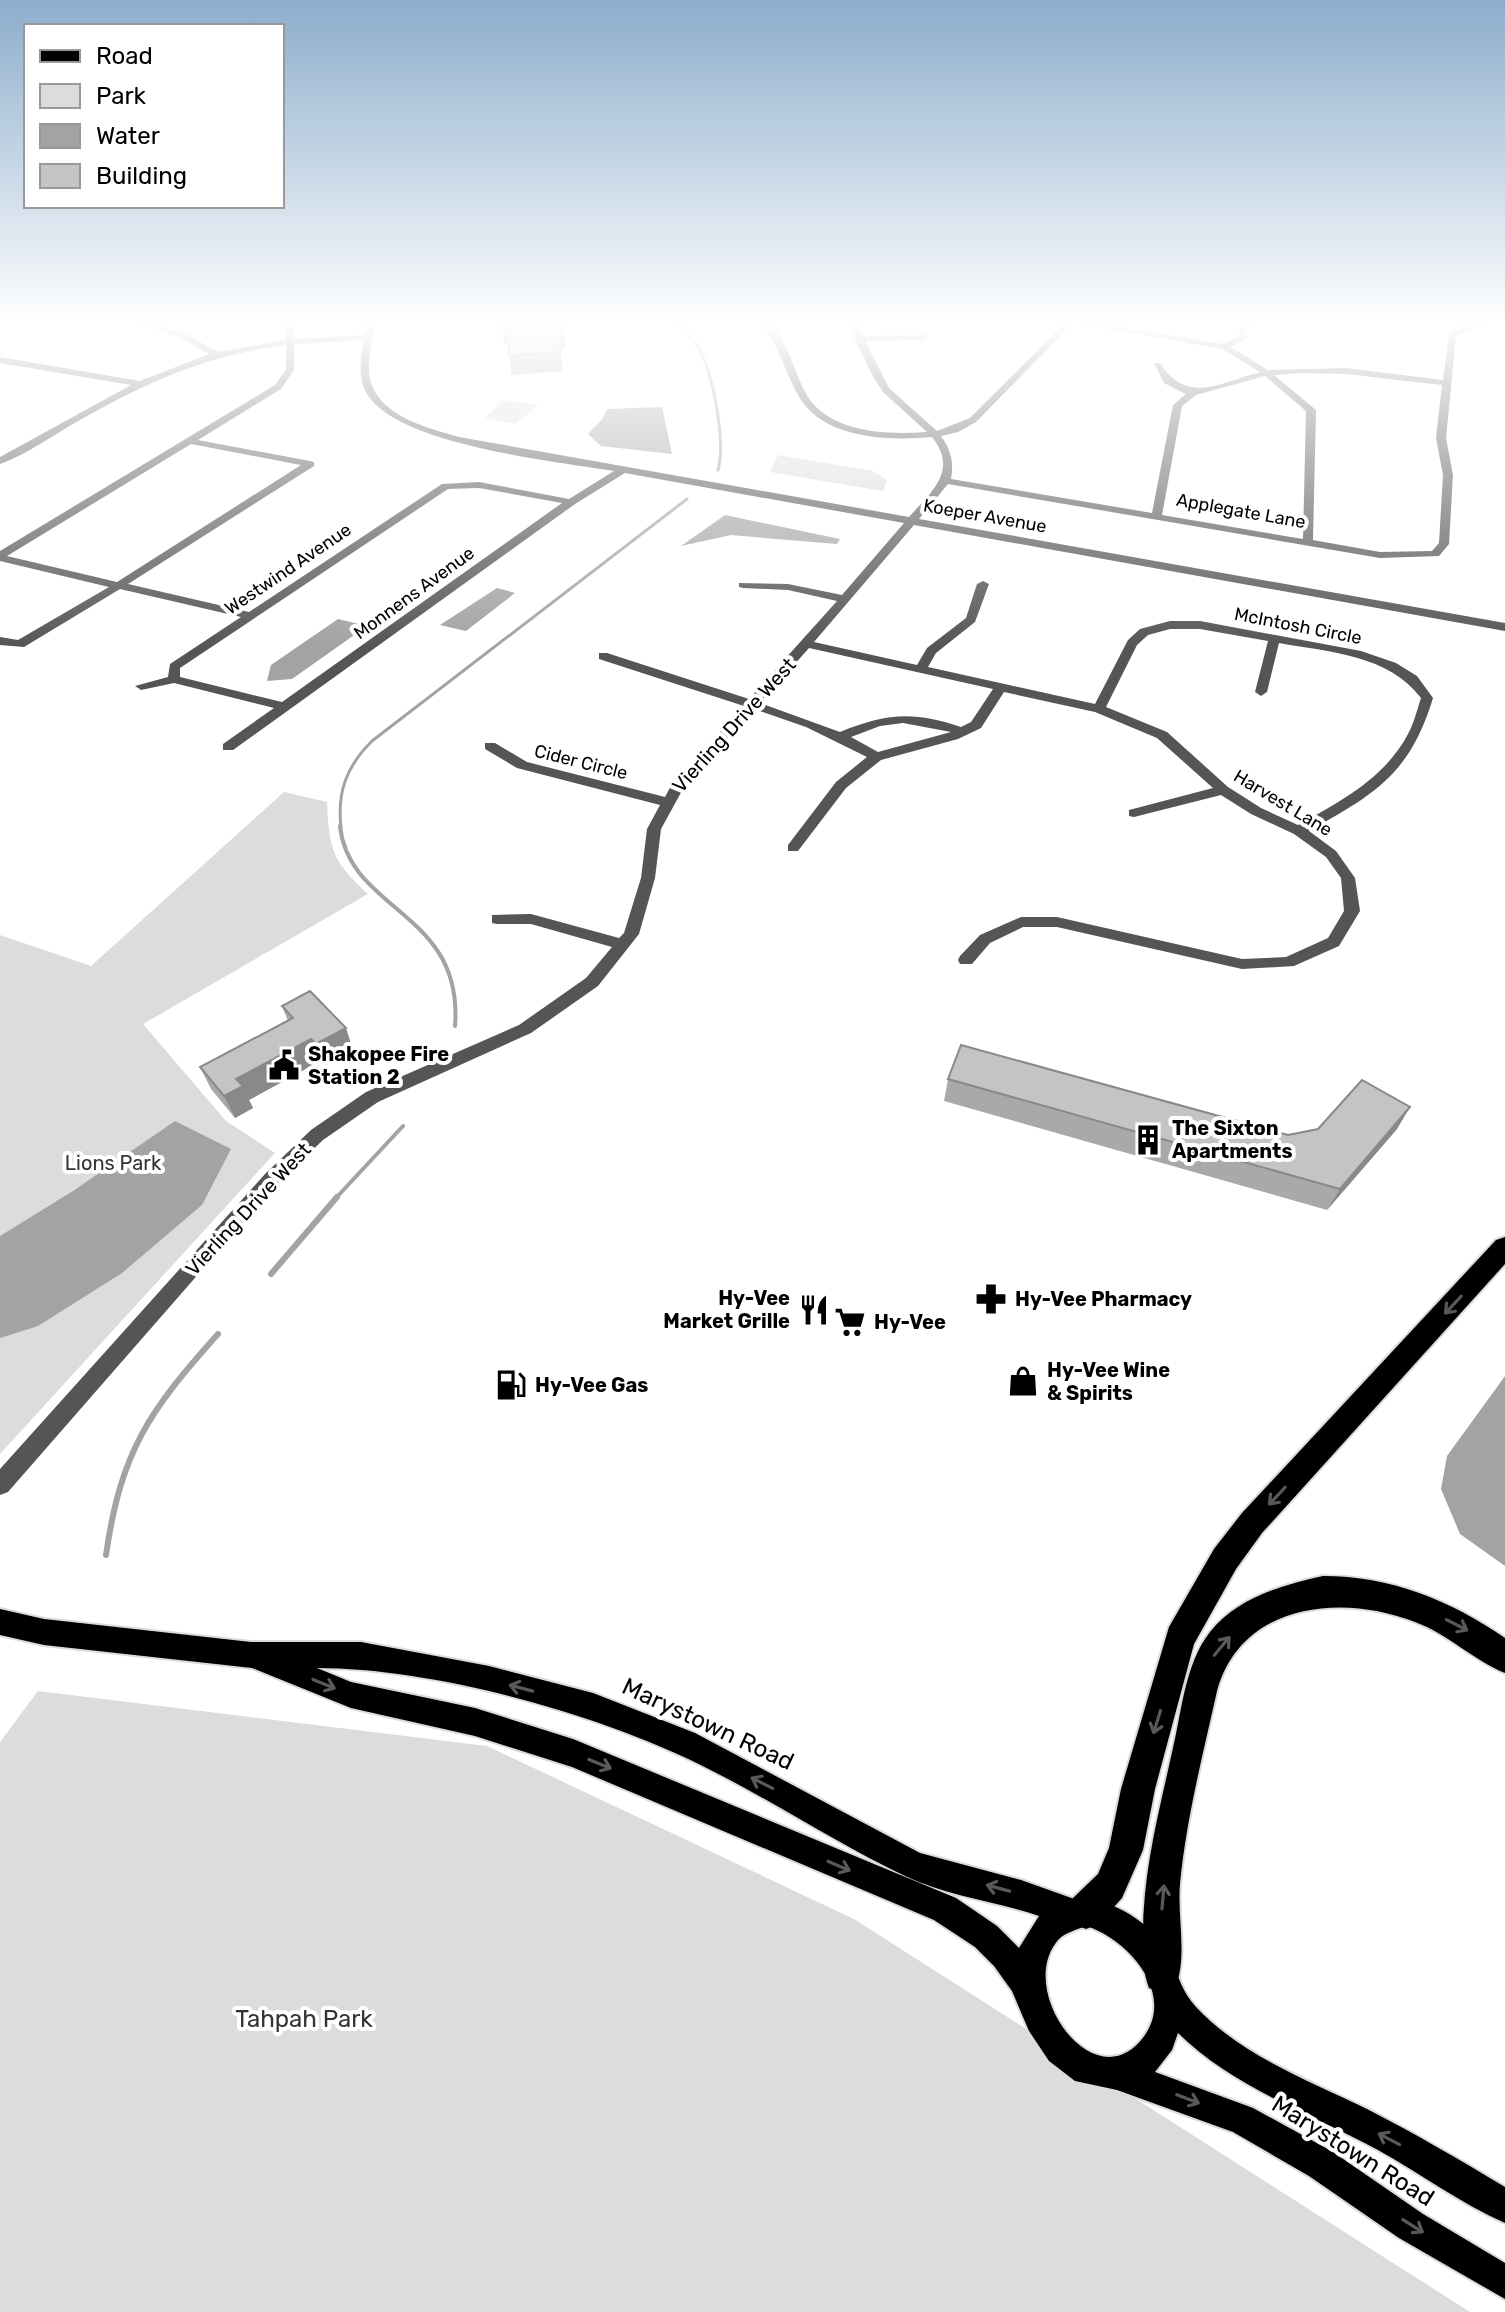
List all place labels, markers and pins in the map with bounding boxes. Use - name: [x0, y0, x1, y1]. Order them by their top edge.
- place label: Shakopee Fire Station 2: [308, 1042, 449, 1089]
- public building icon: Shakopee Fire Station 2: [267, 1048, 301, 1082]
- place label: The Sixton Apartments: [1172, 1116, 1293, 1163]
- building icon: The Sixton Apartments: [1131, 1123, 1165, 1157]
- pharmacy icon: Hy-Vee Pharmacy: [974, 1282, 1008, 1316]
- place label: Hy-Vee Market Grille: [663, 1286, 790, 1333]
- place label: Hy-Vee Pharmacy: [1015, 1287, 1192, 1311]
- restaurant icon: Hy-Vee Market Grille: [797, 1293, 831, 1327]
- supermarket icon: Hy-Vee: [833, 1305, 867, 1339]
- place label: Hy-Vee: [874, 1310, 946, 1334]
- place label: Hy-Vee Wine & Spirits: [1047, 1358, 1170, 1405]
- shop icon: Hy-Vee Wine & Spirits: [1006, 1364, 1040, 1398]
- fuel station icon: Hy-Vee Gas: [494, 1368, 528, 1402]
- place label: Hy-Vee Gas: [535, 1373, 648, 1397]

